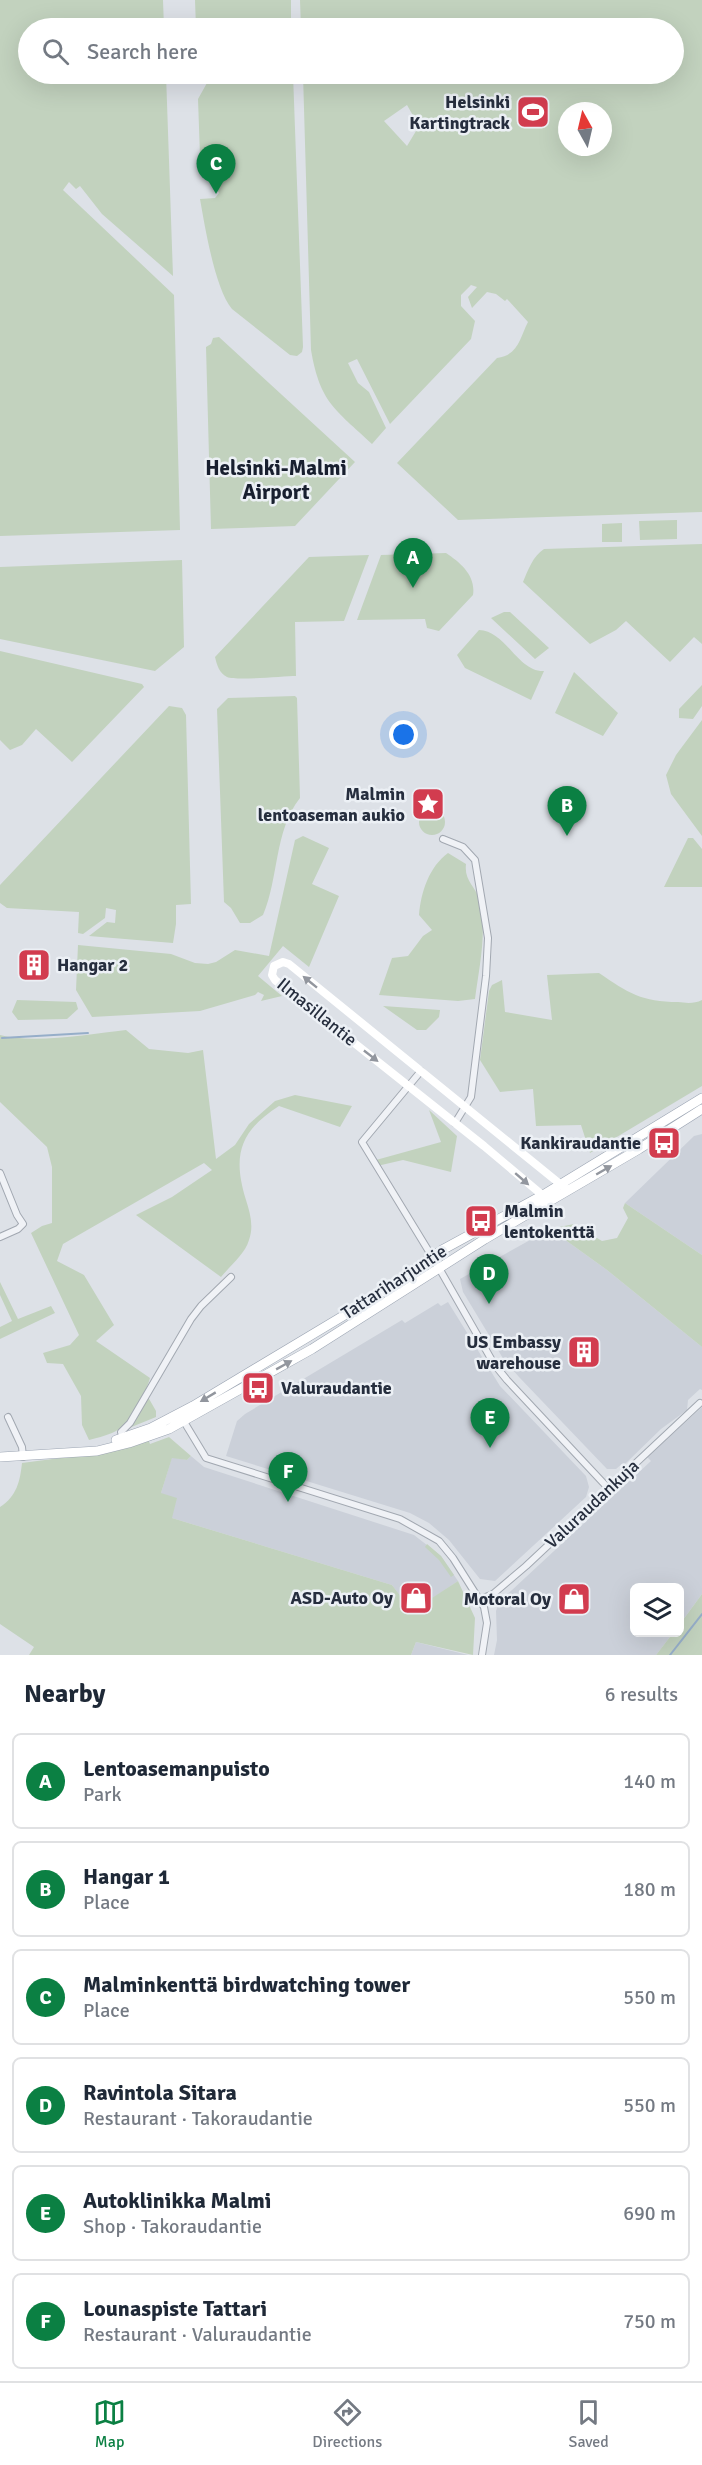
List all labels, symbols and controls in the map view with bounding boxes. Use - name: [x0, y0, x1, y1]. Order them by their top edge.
- search box: [18, 18, 684, 84]
- icon: search: [39, 35, 72, 68]
- text: Search here: [87, 38, 198, 65]
- place label: Helsinki Kartingtrack: [409, 91, 511, 134]
- sports icon: Helsinki Kartingtrack: [515, 94, 551, 130]
- north arrow: [558, 102, 612, 156]
- pin: C: [196, 144, 236, 194]
- district label: Helsinki-Malmi Airport: [205, 455, 347, 505]
- pin: A: [394, 538, 432, 588]
- your location: [389, 720, 418, 749]
- place label: Malmin lentoaseman aukio: [258, 783, 405, 826]
- place icon: Malmin lentoaseman aukio: [410, 786, 446, 822]
- pin: B: [548, 786, 586, 836]
- building icon: Hangar 2: [16, 947, 52, 983]
- place label: Hangar 2: [57, 954, 128, 976]
- street label: Ilmasillantie: [273, 973, 361, 1051]
- one-way arrow: [302, 975, 318, 988]
- one-way arrow: [363, 1049, 379, 1062]
- bus stop icon: Kankiraudantie: [646, 1125, 682, 1161]
- place label: Kankiraudantie: [520, 1132, 641, 1154]
- one-way arrow: [596, 1164, 612, 1175]
- one-way arrow: [514, 1172, 530, 1185]
- place label: Malmin lentokenttä: [504, 1200, 595, 1243]
- bus stop icon: Malmin lentokenttä: [463, 1203, 499, 1239]
- street label: Tattariharjuntie: [337, 1240, 451, 1324]
- pin: D: [470, 1254, 508, 1304]
- place label: US Embassy warehouse: [466, 1331, 561, 1374]
- building icon: US Embassy warehouse: [566, 1334, 602, 1370]
- one-way arrow: [275, 1360, 292, 1370]
- bus stop icon: Valuraudantie: [240, 1370, 276, 1406]
- place label: Valuraudantie: [281, 1377, 392, 1399]
- one-way arrow: [199, 1392, 216, 1402]
- pin: E: [470, 1398, 510, 1448]
- pin: F: [268, 1452, 308, 1502]
- street label: Valuraudankuja: [541, 1455, 643, 1553]
- shop icon: ASD-Auto Oy: [398, 1580, 434, 1616]
- shop icon: Motoral Oy: [556, 1581, 592, 1617]
- map controls: [630, 1583, 684, 1637]
- button: layers: [630, 1583, 684, 1637]
- place label: ASD-Auto Oy: [291, 1587, 393, 1609]
- place label: Motoral Oy: [464, 1588, 551, 1610]
- text: Nearby: [24, 1678, 105, 1710]
- text: 6 results: [605, 1682, 678, 1707]
- text: Lentoasemanpuisto: [83, 1755, 270, 1782]
- text: A: [39, 1769, 52, 1794]
- text: 140 m: [623, 1769, 676, 1794]
- text: Park: [83, 1782, 121, 1807]
- text: Hangar 1: [83, 1863, 170, 1890]
- text: B: [39, 1877, 52, 1902]
- text: 180 m: [623, 1877, 676, 1902]
- text: Place: [83, 1890, 130, 1915]
- text: Malminkenttä birdwatching tower: [83, 1971, 410, 1998]
- text: C: [39, 1985, 52, 2010]
- text: 550 m: [623, 1985, 676, 2010]
- text: Place: [83, 1998, 130, 2023]
- text: Ravintola Sitara: [83, 2079, 237, 2106]
- text: D: [39, 2093, 52, 2118]
- text: 550 m: [623, 2093, 676, 2118]
- text: Restaurant · Takoraudantie: [83, 2106, 313, 2131]
- text: Autoklinikka Malmi: [83, 2187, 271, 2214]
- text: E: [40, 2201, 51, 2226]
- text: 690 m: [623, 2201, 676, 2226]
- text: Shop · Takoraudantie: [83, 2214, 262, 2239]
- text: Lounaspiste Tattari: [83, 2295, 267, 2322]
- text: F: [40, 2309, 51, 2334]
- text: 750 m: [623, 2309, 676, 2334]
- text: Restaurant · Valuraudantie: [83, 2322, 312, 2347]
- tab: Map: [93, 2396, 126, 2452]
- tab: Directions: [312, 2396, 382, 2452]
- tab: Saved: [569, 2396, 609, 2452]

